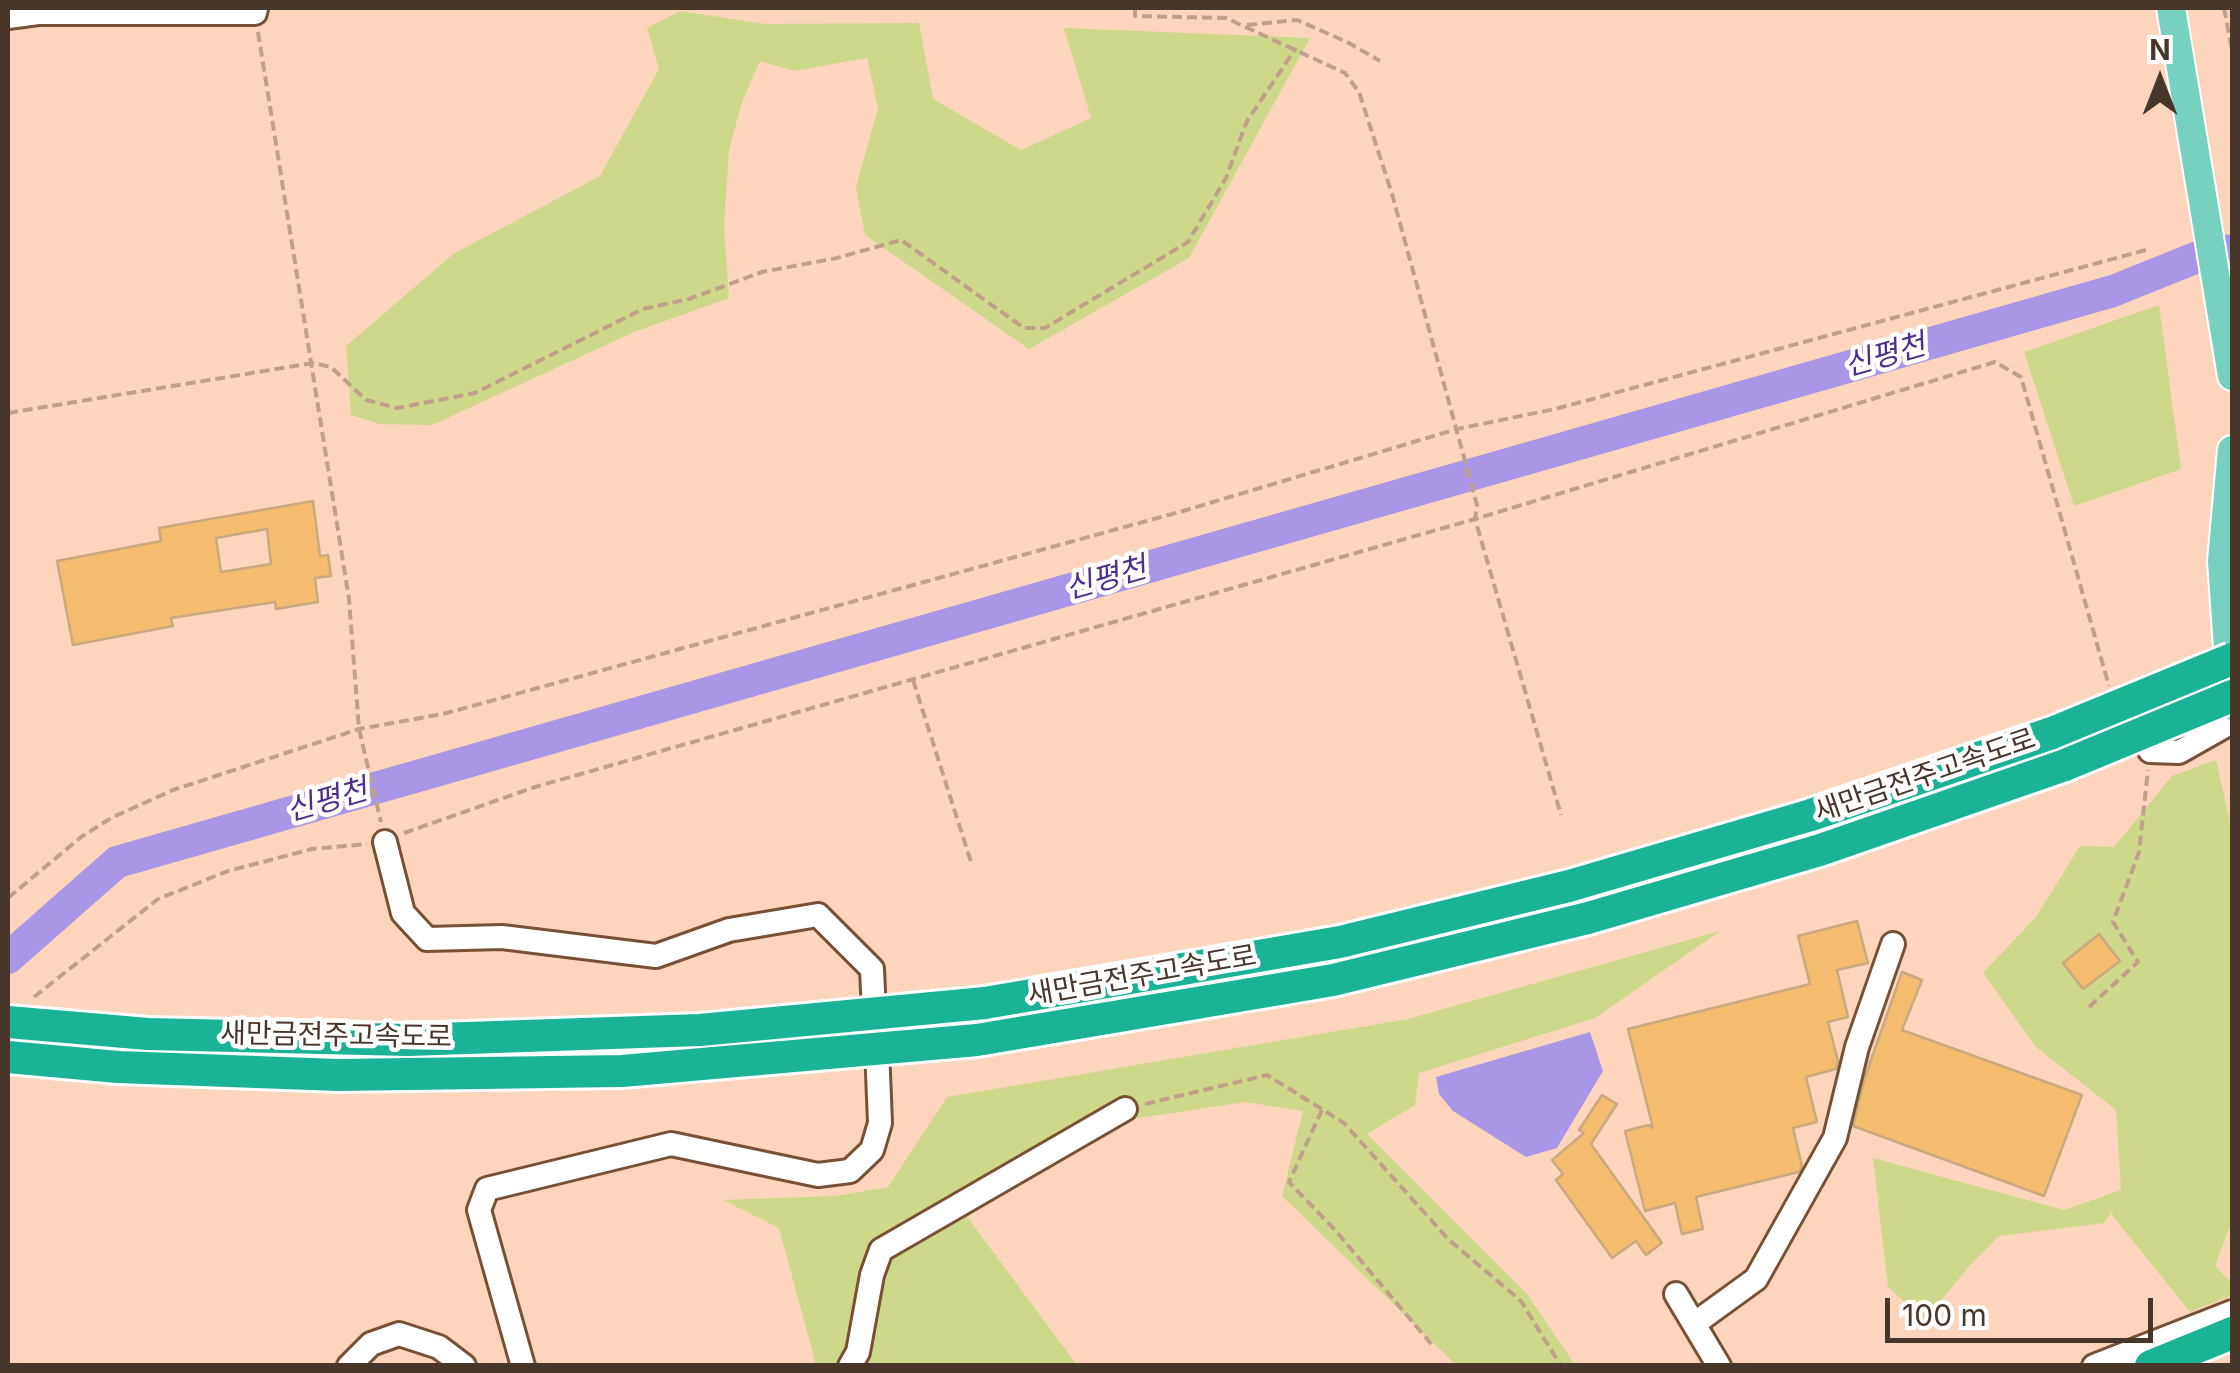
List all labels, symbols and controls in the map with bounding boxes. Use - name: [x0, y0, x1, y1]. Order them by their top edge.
- north arrow: [2110, 30, 2210, 130]
- text: N: [2149, 33, 2171, 67]
- water label: 신평천: [1840, 327, 1930, 385]
- water label: 신평천: [1061, 550, 1151, 608]
- street label: 새만금전주고속도로: [1810, 722, 2040, 830]
- water label: 신평천: [282, 772, 372, 830]
- street label: 새만금전주고속도로: [1025, 939, 1259, 1013]
- street label: 새만금전주고속도로: [220, 1017, 452, 1055]
- scale bar: [1890, 1278, 2158, 1340]
- text: 100 m: [1902, 1297, 1987, 1333]

